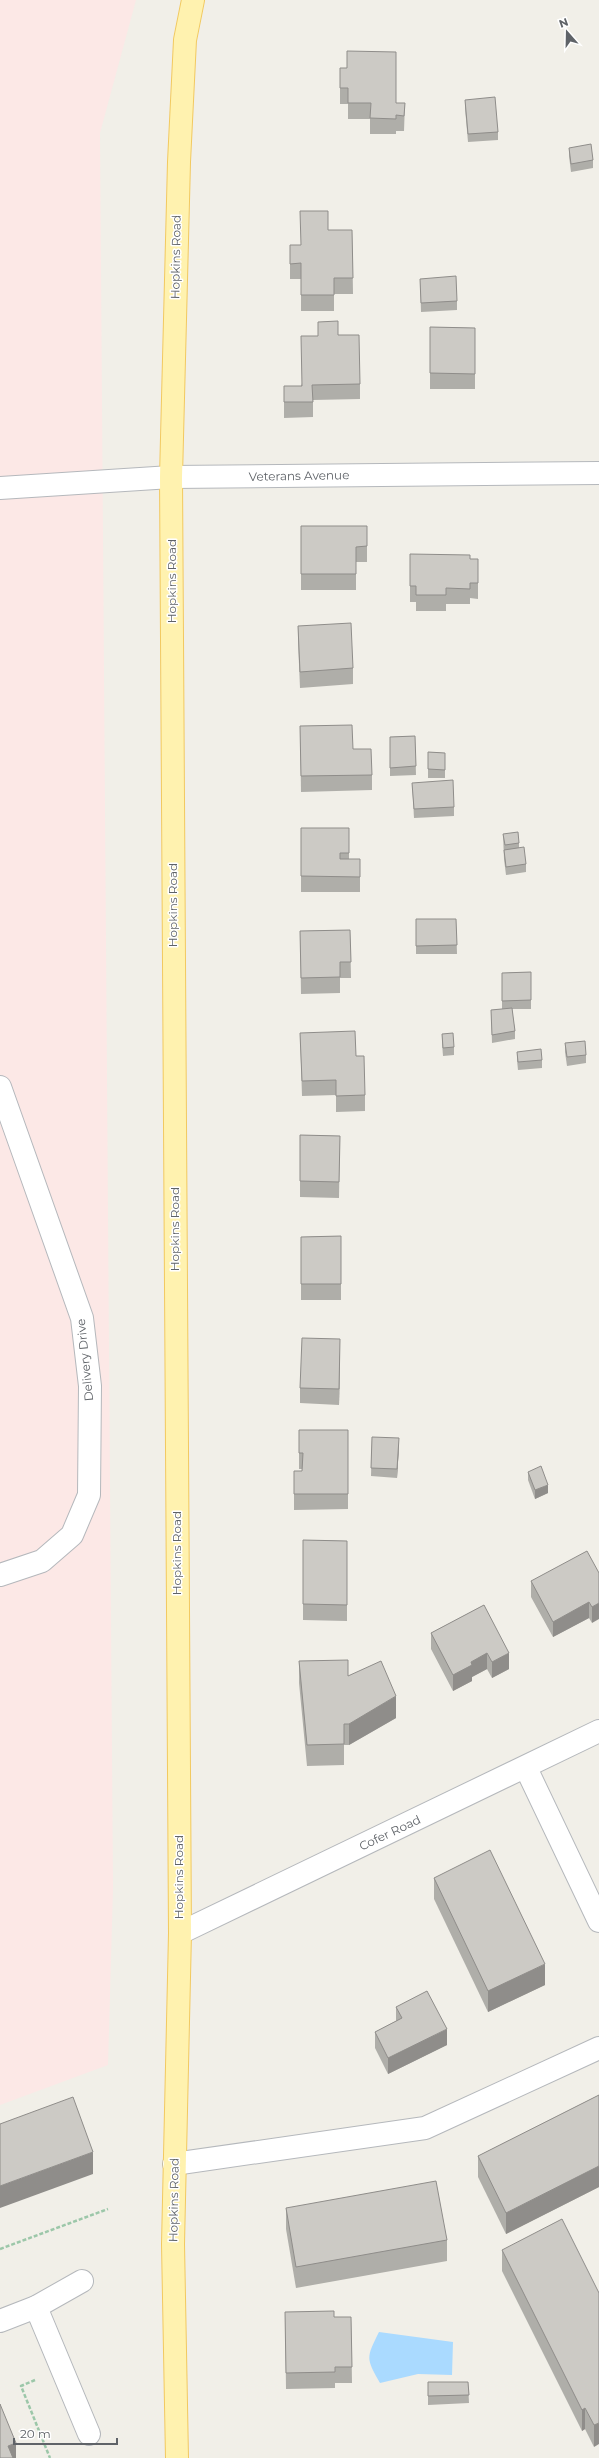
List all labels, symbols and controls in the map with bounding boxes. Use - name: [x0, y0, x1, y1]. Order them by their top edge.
- north arrow: [547, 12, 587, 52]
- text: N: [557, 15, 570, 31]
- street label: Hopkins Road: [167, 215, 184, 299]
- street label: Veterans Avenue: [249, 467, 349, 484]
- street label: Hopkins Road: [164, 539, 179, 623]
- street label: Hopkins Road: [165, 863, 180, 947]
- street label: Hopkins Road: [167, 1187, 182, 1271]
- street label: Delivery Drive: [73, 1318, 96, 1402]
- street label: Hopkins Road: [169, 1511, 184, 1595]
- street label: Cofer Road: [357, 1812, 423, 1853]
- street label: Hopkins Road: [171, 1835, 186, 1919]
- street label: Hopkins Road: [165, 2158, 182, 2242]
- scale bar: [14, 2420, 117, 2446]
- text: 20 m: [20, 2426, 51, 2441]

